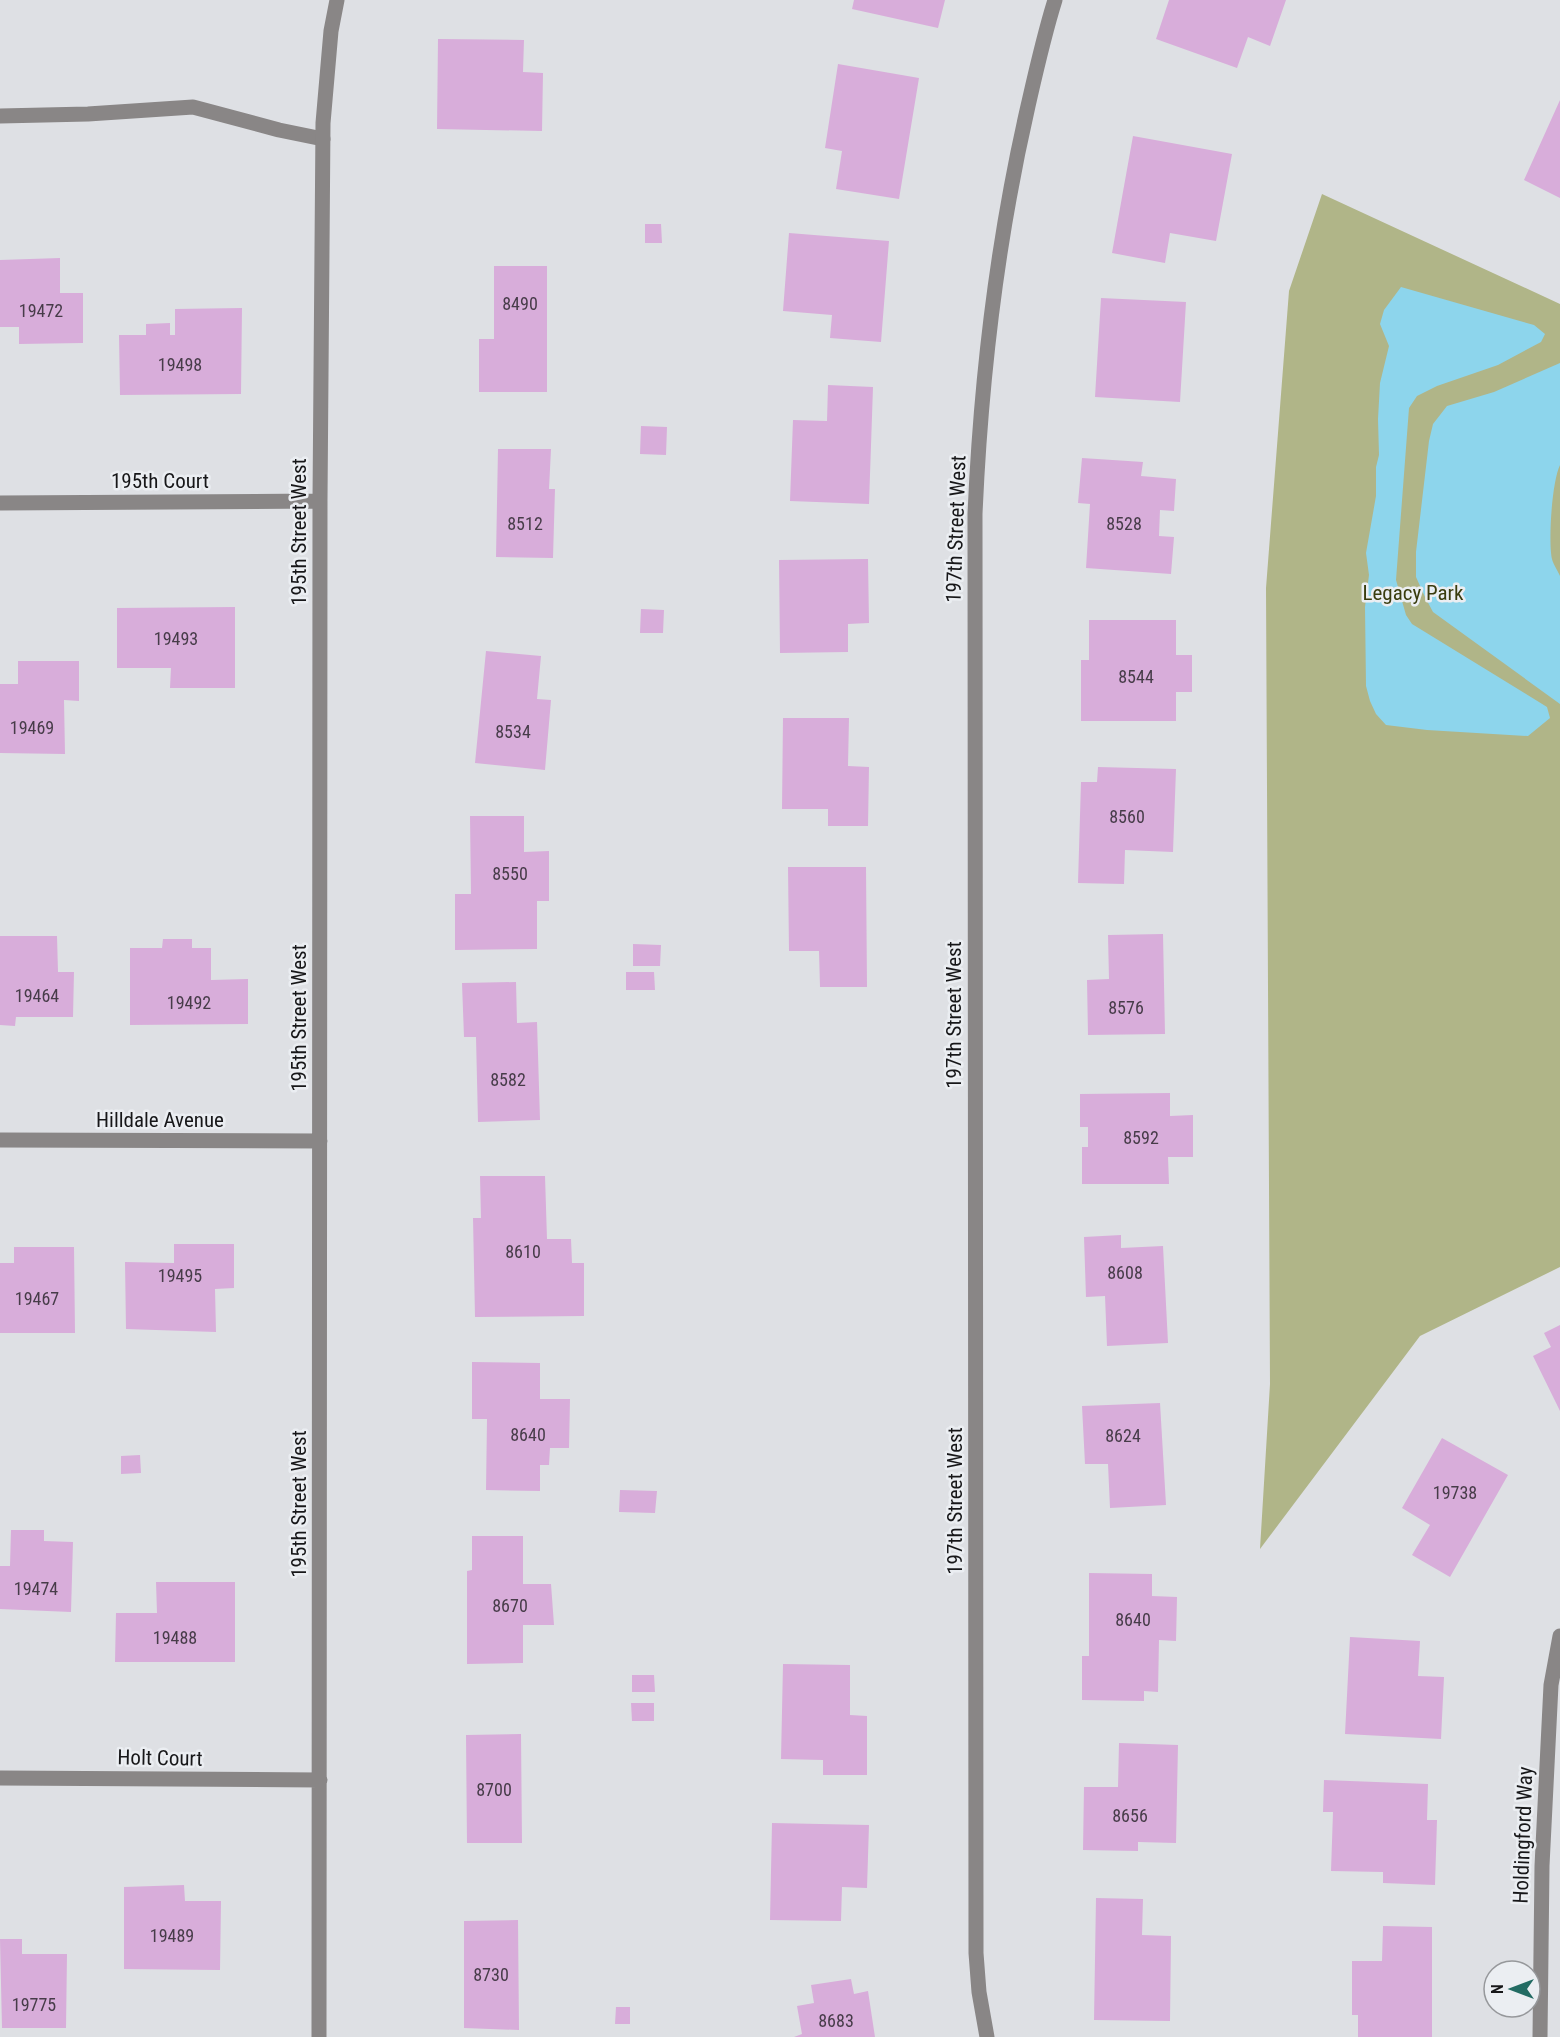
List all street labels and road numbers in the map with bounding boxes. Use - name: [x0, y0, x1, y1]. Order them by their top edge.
- street label: 197th Street West: [941, 455, 971, 603]
- street label: 195th Street West: [287, 458, 311, 606]
- street label: 195th Court: [111, 469, 209, 493]
- street label: 197th Street West: [942, 941, 966, 1089]
- street label: 195th Street West: [287, 944, 311, 1092]
- street label: Hilldale Avenue: [96, 1108, 224, 1132]
- street label: 197th Street West: [943, 1427, 967, 1575]
- street label: 195th Street West: [287, 1430, 311, 1578]
- street label: Holt Court: [117, 1745, 203, 1771]
- street label: Holdingford Way: [1509, 1766, 1537, 1904]

